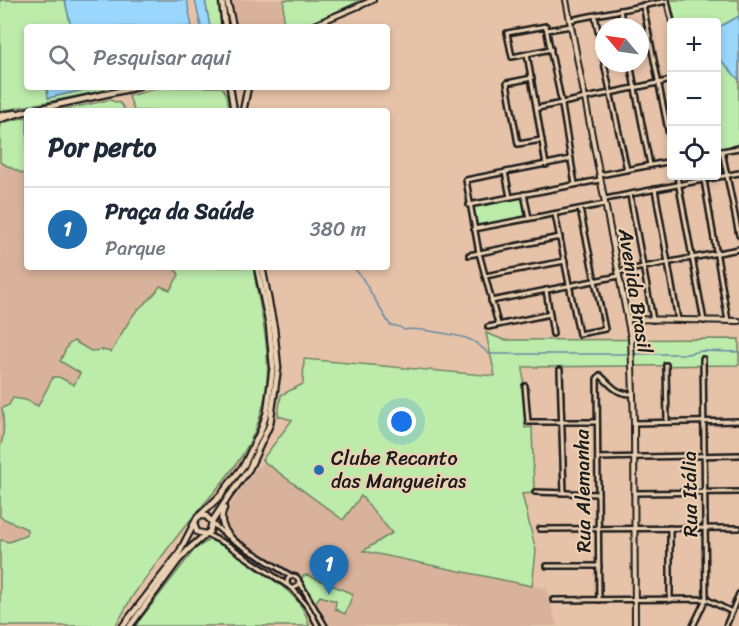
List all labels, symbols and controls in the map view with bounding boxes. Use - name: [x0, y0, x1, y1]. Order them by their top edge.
- north arrow: [595, 18, 649, 72]
- map controls: [667, 18, 721, 180]
- button: +: [667, 18, 721, 72]
- search box: [24, 24, 390, 90]
- text: Pesquisar aqui: [93, 38, 231, 77]
- icon: search: [45, 41, 78, 74]
- button: −: [667, 72, 721, 126]
- text: Por perto: [48, 124, 156, 170]
- button: locate: [667, 126, 721, 180]
- text: Praça da Saúde: [105, 192, 254, 231]
- text: 1: [63, 212, 72, 247]
- text: 380 m: [310, 212, 366, 247]
- street label: Avenida Brasil: [608, 225, 662, 356]
- text: Parque: [105, 231, 165, 266]
- your location: [387, 407, 416, 436]
- street label: Rua Alemanha: [564, 428, 602, 553]
- place label: Clube Recanto das Mangueiras: [331, 441, 467, 499]
- street label: Rua Itália: [672, 451, 708, 537]
- marker: Clube Recanto das Mangueiras: [312, 463, 326, 477]
- pin: 1: [310, 546, 348, 595]

